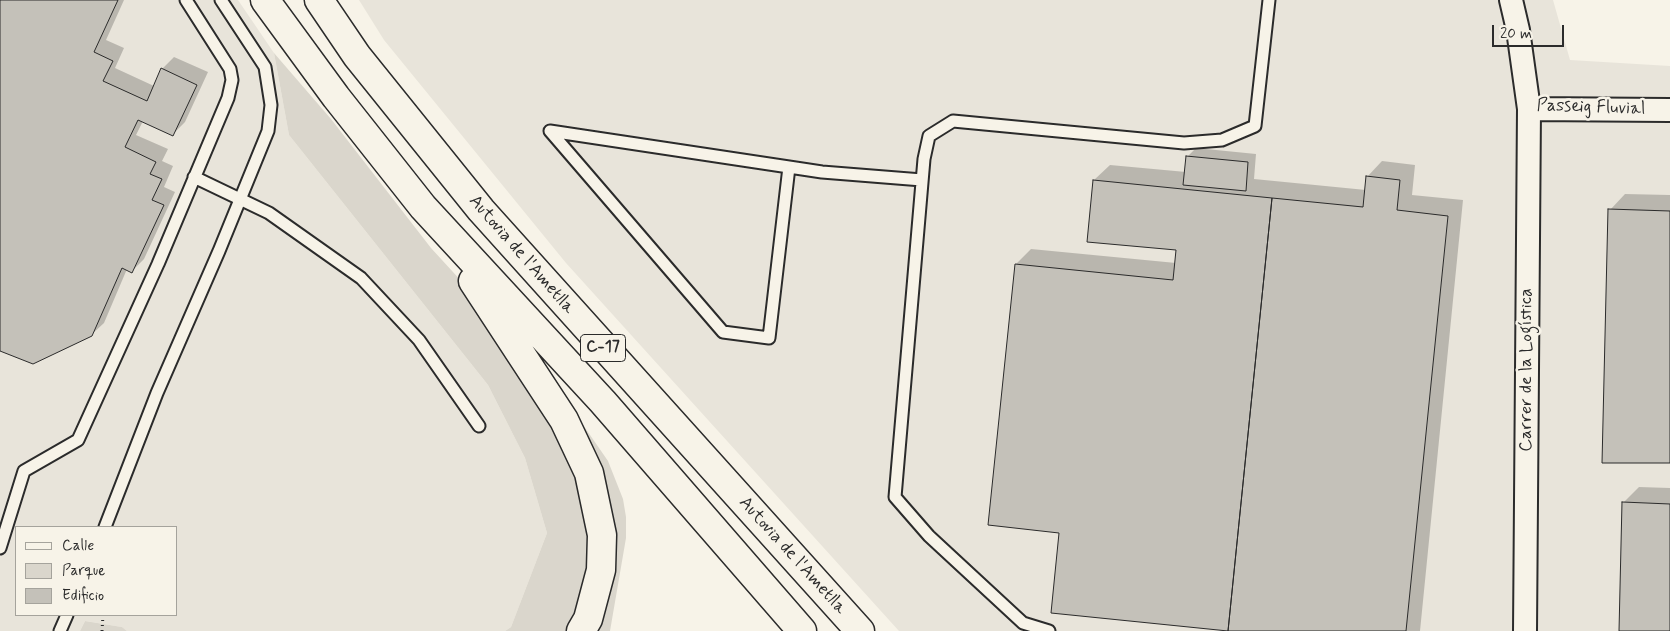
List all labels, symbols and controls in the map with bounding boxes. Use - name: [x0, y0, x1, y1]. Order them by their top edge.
- scale bar: [1495, 15, 1568, 47]
- text: 20 m: [1500, 24, 1532, 44]
- street label: Passeig Fluvial: [1536, 95, 1646, 121]
- street label: Autovia de l'Ametlla: [463, 191, 579, 319]
- street label: Carrer de la Logística: [1516, 288, 1538, 452]
- road number: C-17: [580, 334, 626, 362]
- street label: Autovia de l'Ametlla: [734, 493, 850, 619]
- legend: [15, 526, 178, 616]
- text: Calle: [62, 536, 94, 556]
- text: Parque: [62, 561, 105, 581]
- text: Edificio: [62, 586, 104, 606]

